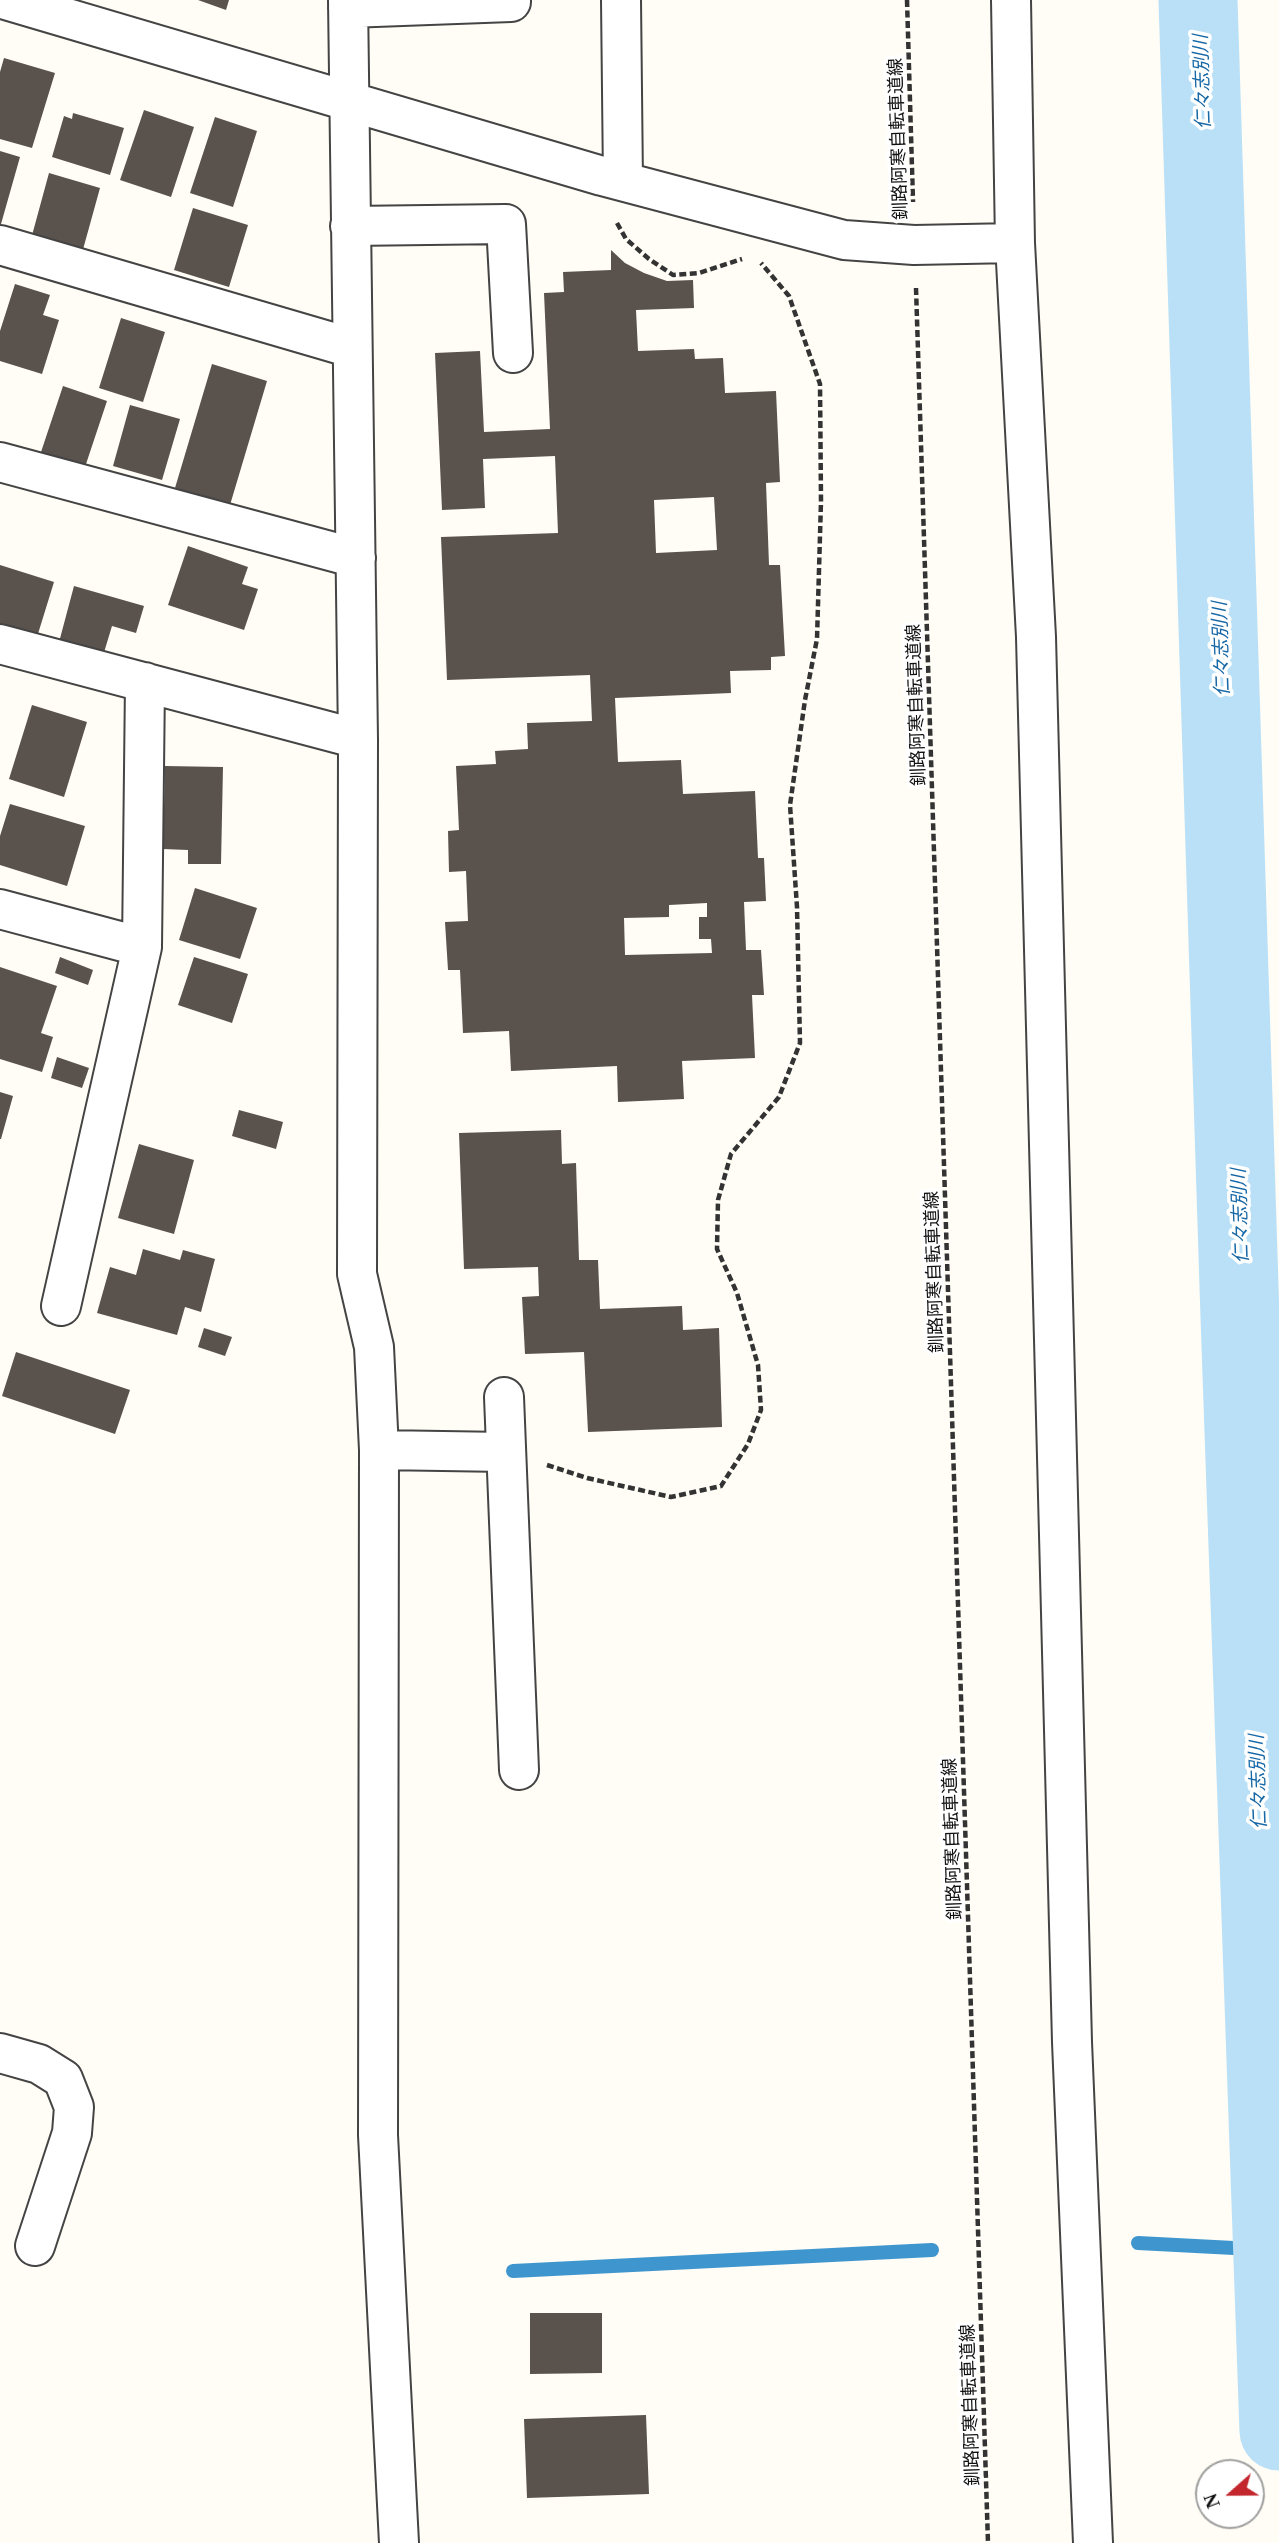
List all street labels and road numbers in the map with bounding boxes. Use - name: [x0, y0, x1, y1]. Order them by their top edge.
- street label: 釧路阿寒自転車道線: [883, 58, 911, 220]
- street label: 釧路阿寒自転車道線: [901, 624, 929, 786]
- street label: 釧路阿寒自転車道線: [919, 1191, 947, 1353]
- street label: 釧路阿寒自転車道線: [937, 1758, 965, 1920]
- street label: 釧路阿寒自転車道線: [955, 2324, 983, 2486]

